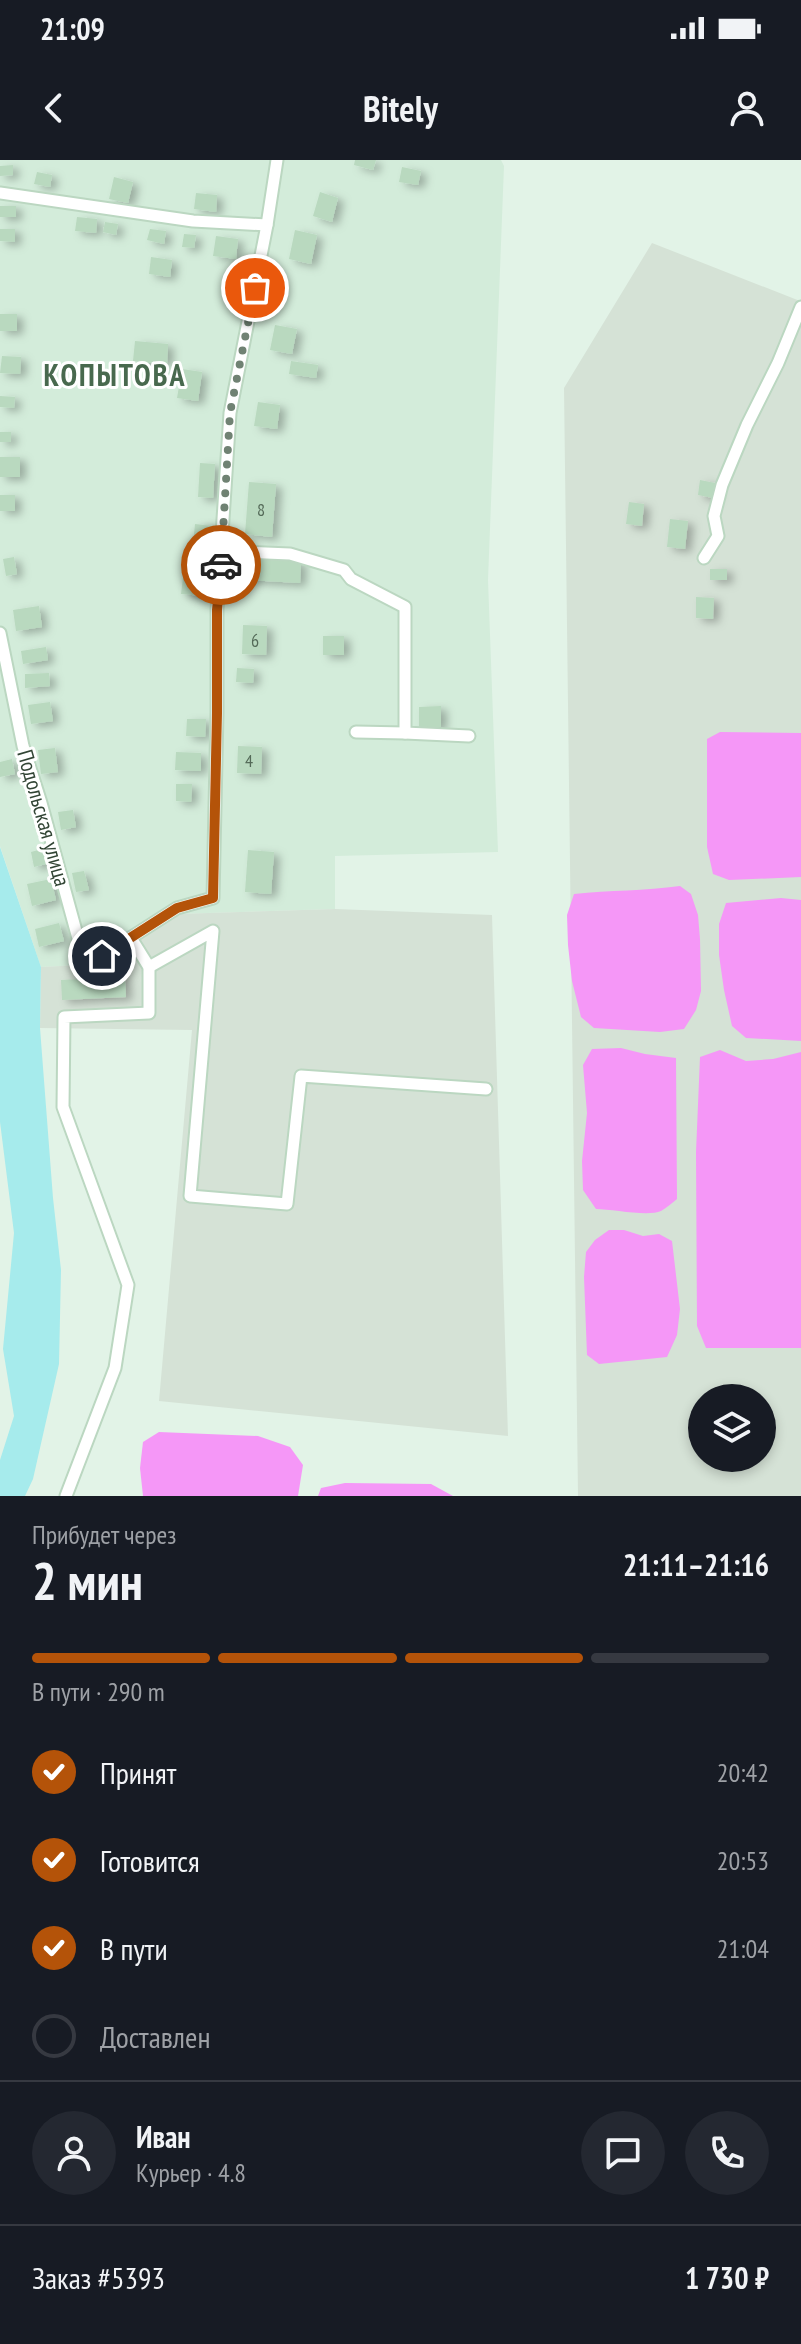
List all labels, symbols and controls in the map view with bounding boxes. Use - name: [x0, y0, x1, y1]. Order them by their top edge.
- text: 21:09: [40, 9, 105, 48]
- text: Bitely: [363, 85, 438, 132]
- icon: back: [32, 86, 76, 130]
- icon: person: [725, 86, 769, 130]
- pin: [221, 254, 289, 322]
- icon: bag: [233, 266, 277, 310]
- district label: КОПЫТОВА: [44, 355, 186, 394]
- house number: 8: [257, 498, 265, 521]
- courier: [181, 525, 261, 605]
- icon: car: [199, 543, 243, 587]
- house number: 6: [251, 629, 259, 652]
- street label: Подольская улица: [11, 747, 77, 889]
- house number: 4: [245, 749, 253, 772]
- pin: [68, 922, 136, 990]
- icon: home: [80, 934, 124, 978]
- map controls: [688, 1384, 776, 1472]
- button: layers: [688, 1384, 776, 1472]
- text: Прибудет через: [32, 1518, 176, 1551]
- text: 21:11–21:16: [623, 1545, 769, 1584]
- text: 2 мин: [32, 1547, 143, 1614]
- text: В пути · 290 m: [32, 1675, 165, 1708]
- icon: check: [32, 1750, 76, 1794]
- text: Принят: [100, 1753, 176, 1792]
- text: 20:42: [717, 1756, 769, 1789]
- icon: check: [32, 1838, 76, 1882]
- text: Готовится: [100, 1841, 200, 1880]
- text: 20:53: [717, 1844, 769, 1877]
- icon: check: [32, 1926, 76, 1970]
- text: В пути: [100, 1929, 168, 1968]
- text: 21:04: [717, 1932, 769, 1965]
- text: Доставлен: [100, 2017, 210, 2056]
- button: person: [32, 2111, 116, 2195]
- button: chat: [581, 2111, 665, 2195]
- button: phone: [685, 2111, 769, 2195]
- text: Иван: [136, 2117, 191, 2156]
- text: Курьер · 4.8: [136, 2156, 246, 2189]
- text: Заказ #5393: [32, 2258, 165, 2297]
- text: 1 730 ₽: [685, 2258, 769, 2297]

